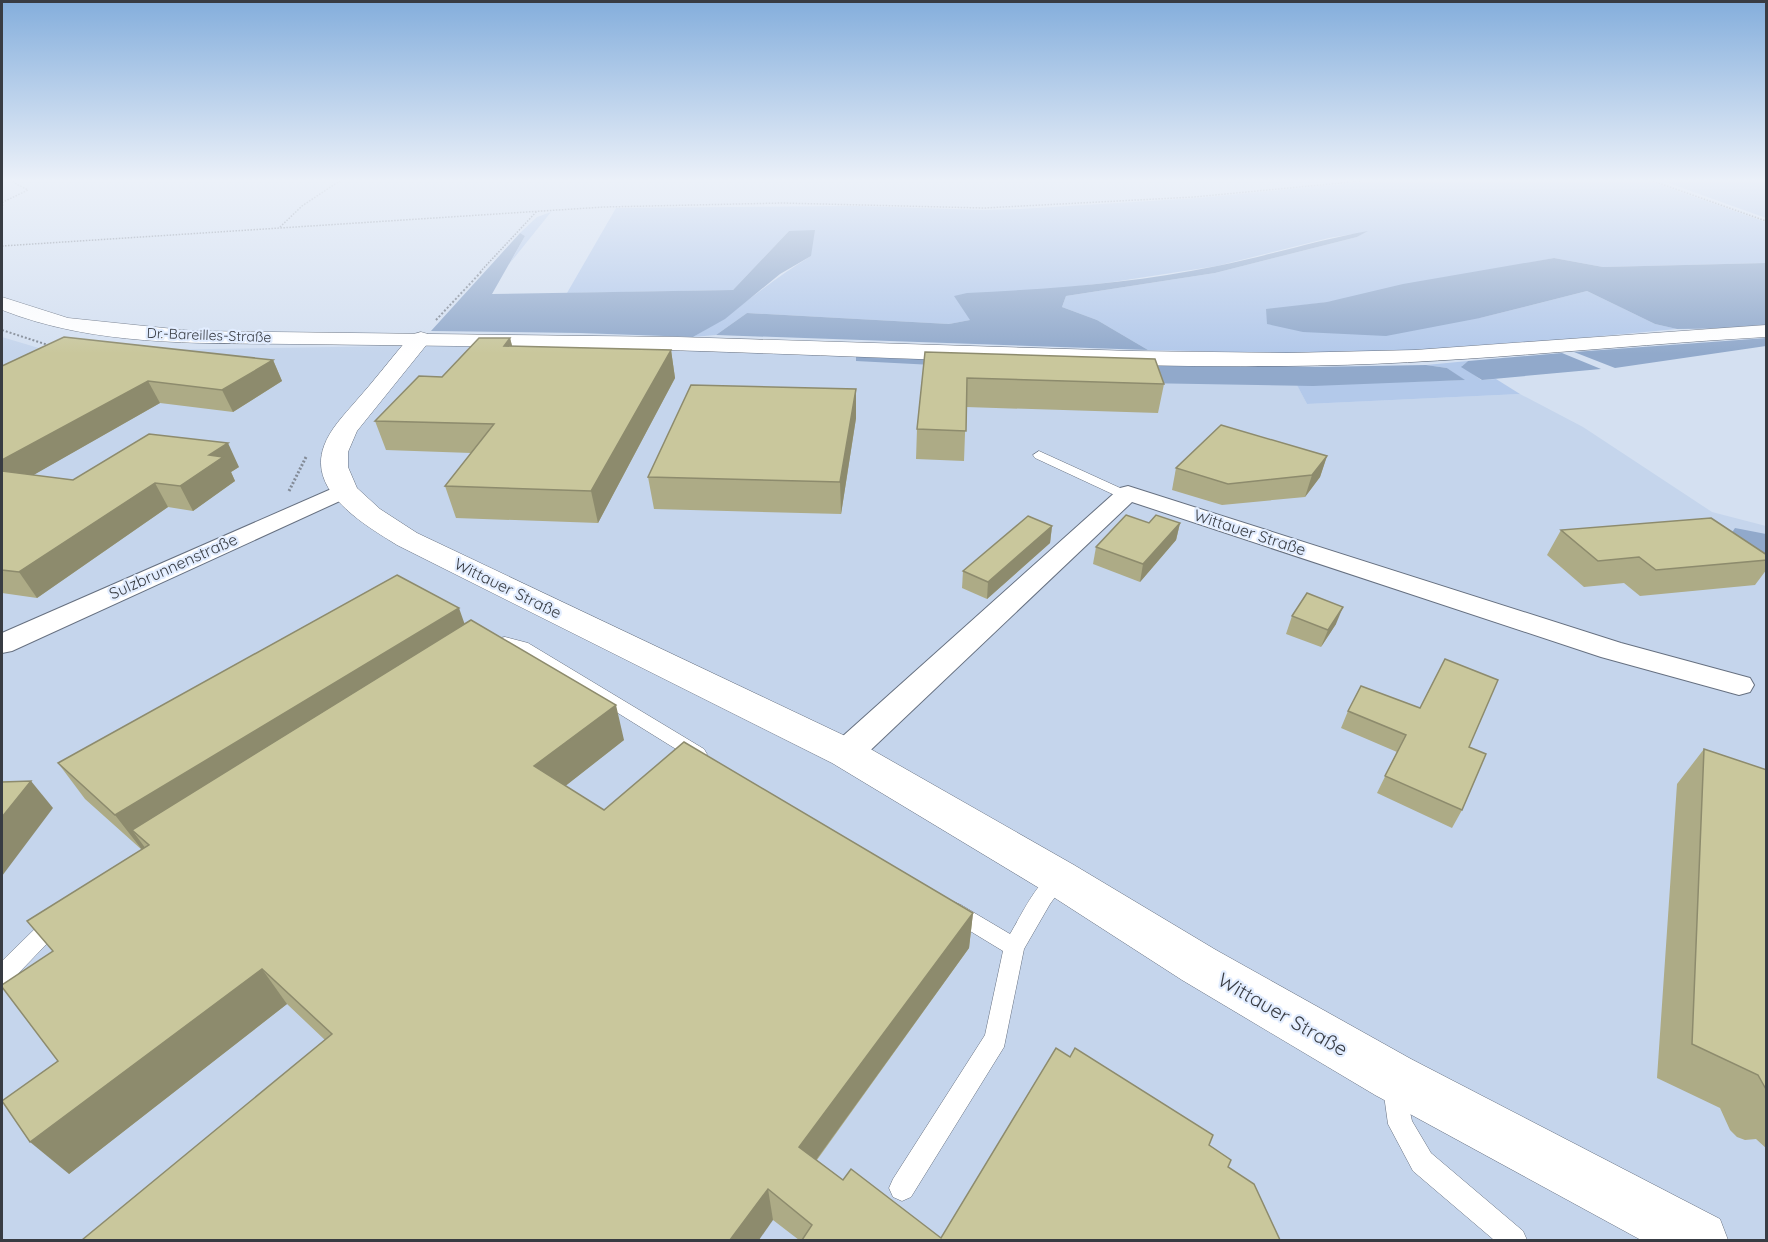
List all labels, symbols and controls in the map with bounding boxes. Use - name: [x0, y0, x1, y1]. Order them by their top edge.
- street label: Dr.-Bareilles-Straße: [146, 324, 272, 346]
- street label: Wittauer Straße: [1191, 504, 1309, 560]
- street label: Sulzbrunnenstraße: [106, 529, 240, 603]
- street label: Wittauer Straße: [451, 553, 565, 623]
- street label: Wittauer Straße: [1214, 967, 1352, 1061]

